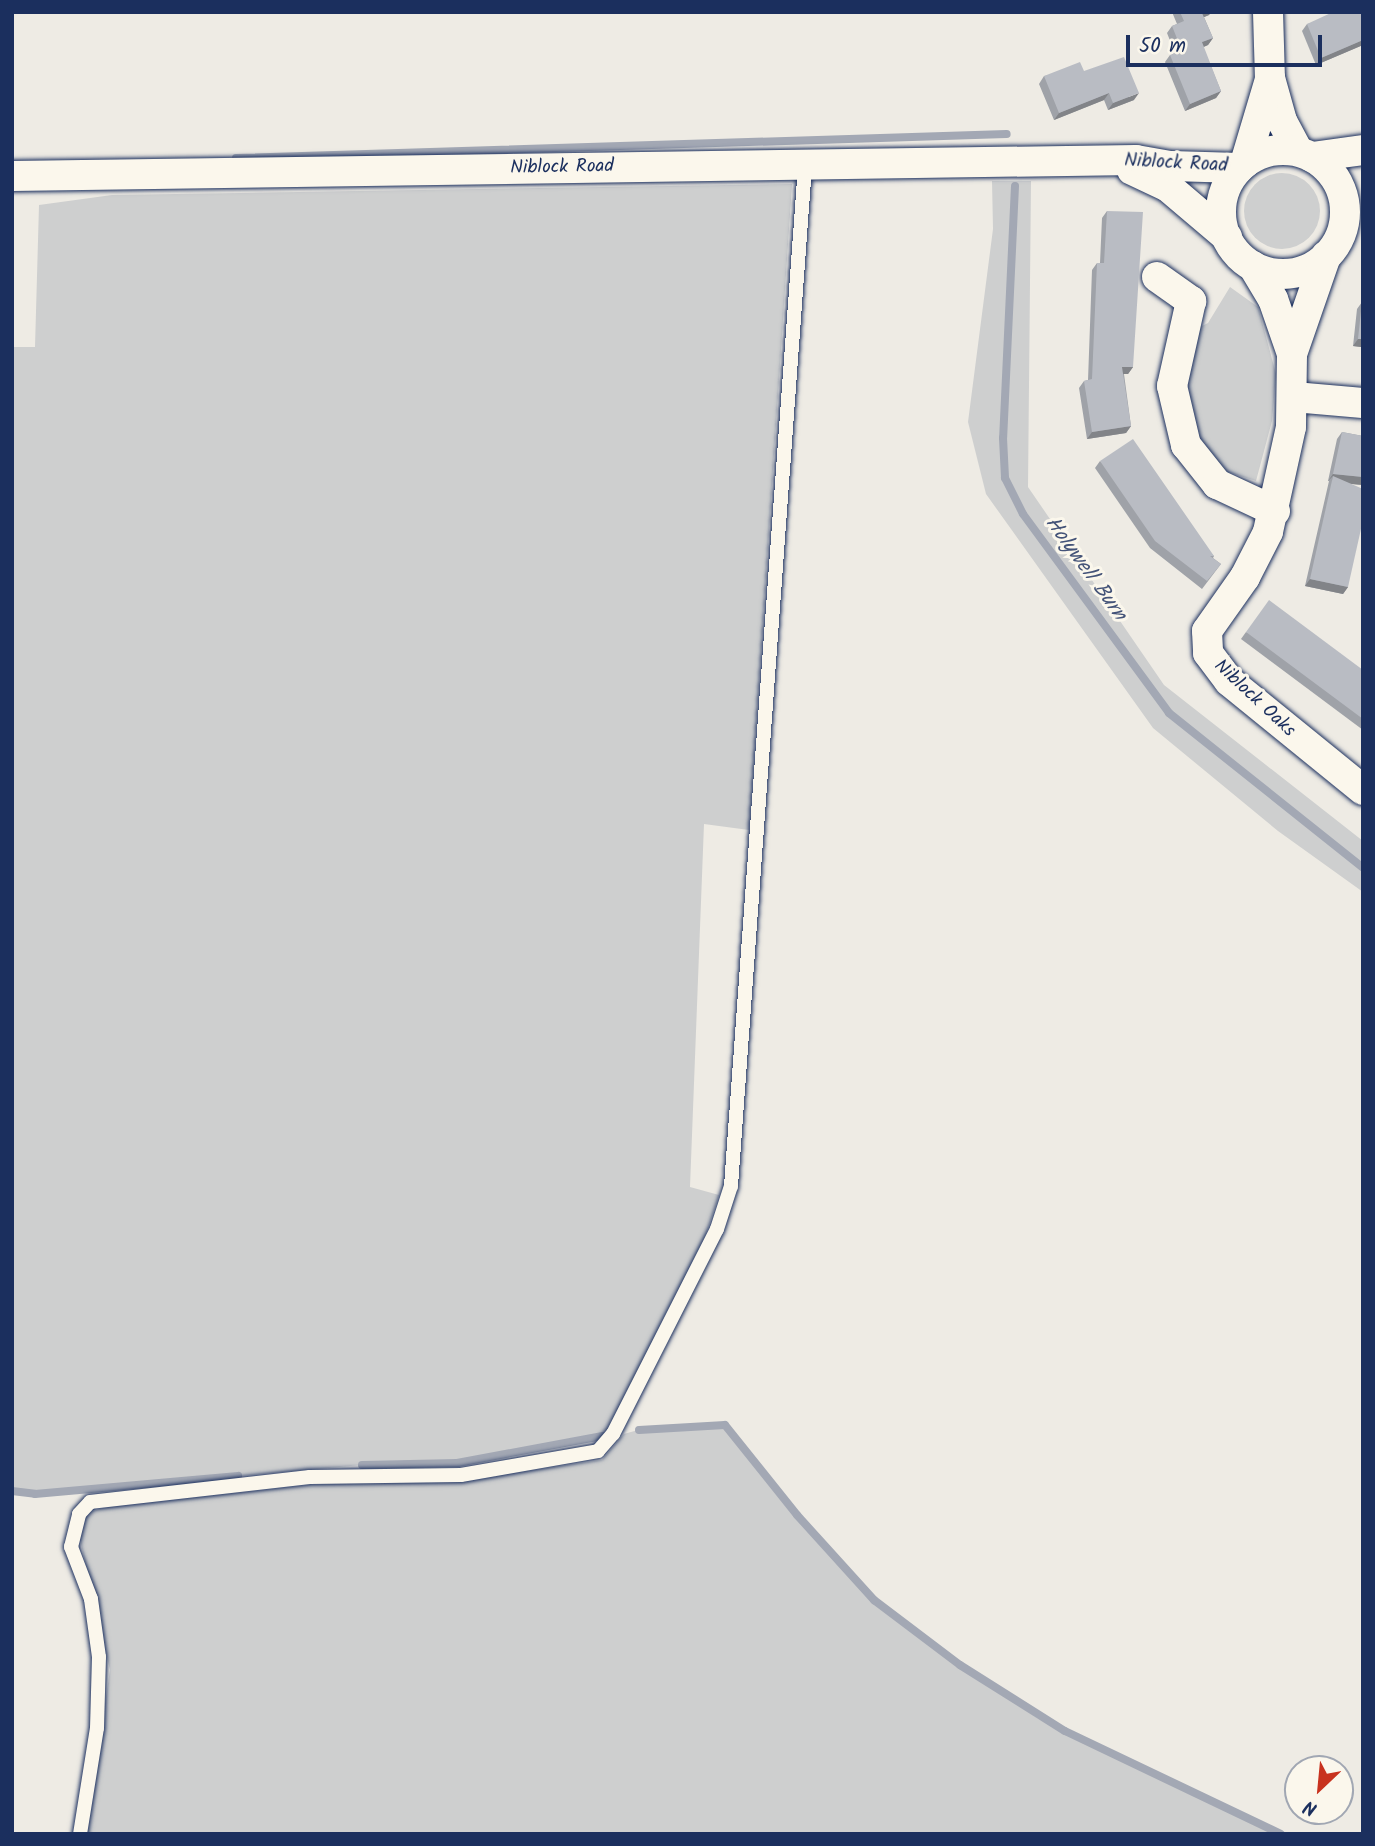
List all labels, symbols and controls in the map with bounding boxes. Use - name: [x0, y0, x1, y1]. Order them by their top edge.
- scale bar: [1130, 21, 1326, 65]
- text: 50 m: [1139, 30, 1186, 63]
- street label: Niblock Road: [1124, 150, 1228, 178]
- street label: Niblock Road: [510, 156, 614, 180]
- water label: Holywell Burn: [1039, 512, 1131, 626]
- street label: Niblock Oaks: [1208, 655, 1300, 743]
- north arrow: [1284, 1755, 1354, 1825]
- text: N: [1299, 1791, 1323, 1823]

